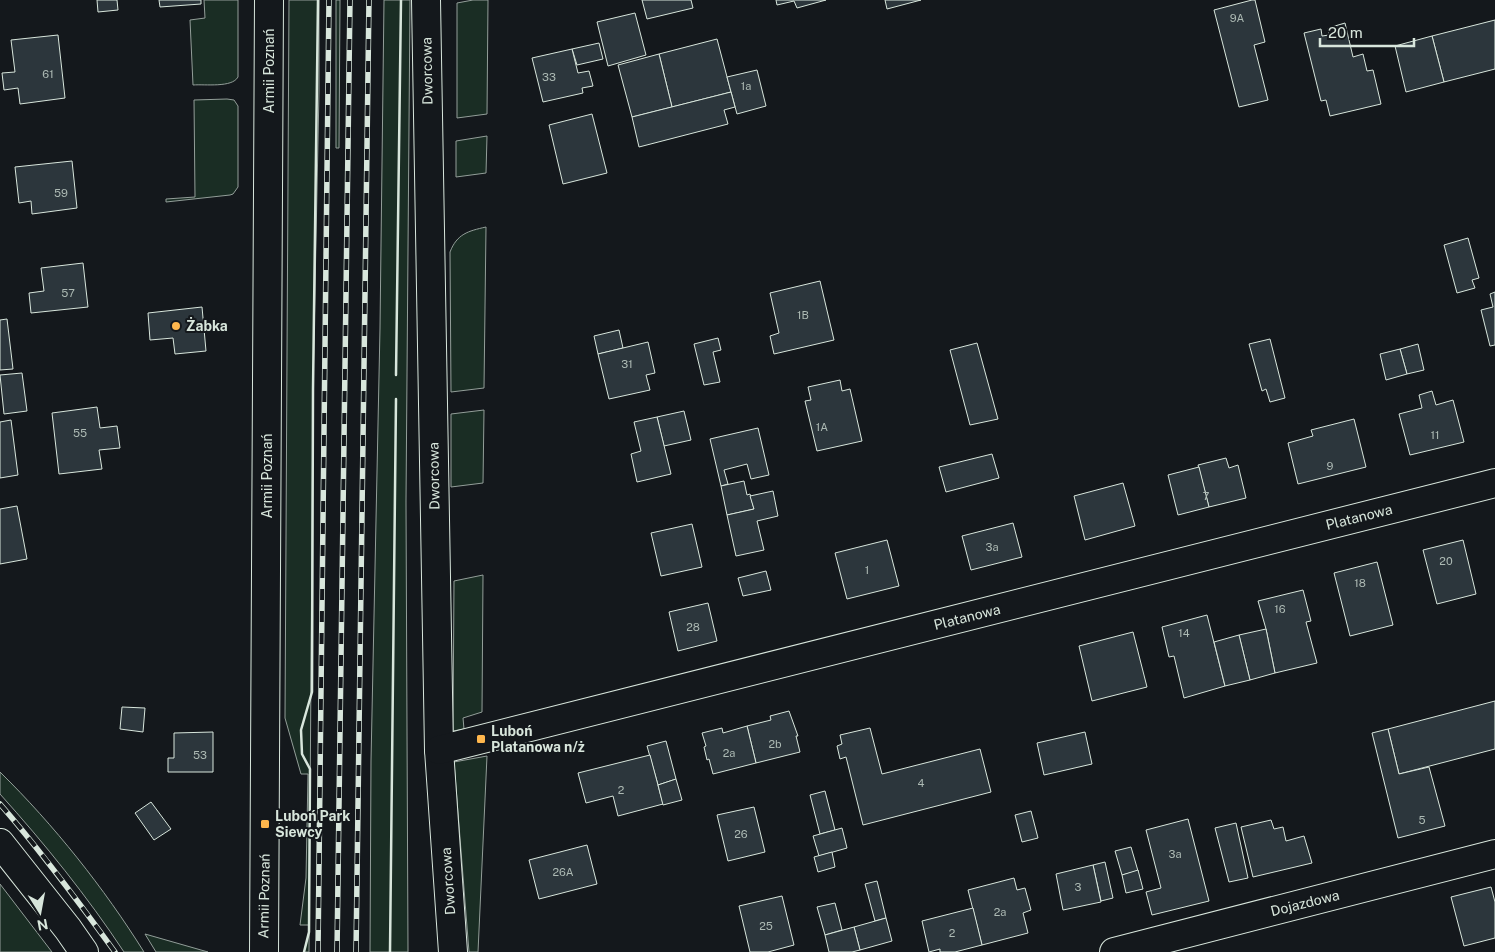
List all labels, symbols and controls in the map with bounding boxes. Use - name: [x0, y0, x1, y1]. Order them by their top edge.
- house number: 9A: [1230, 12, 1245, 24]
- scale bar: [1320, 15, 1414, 47]
- text: 20 m: [1328, 24, 1363, 41]
- street label: Armii Poznań: [261, 28, 277, 114]
- street label: Dworcowa: [418, 37, 436, 105]
- house number: 61: [42, 68, 54, 80]
- house number: 33: [542, 71, 556, 83]
- house number: 1a: [741, 80, 751, 92]
- house number: 59: [54, 187, 68, 199]
- house number: 57: [61, 287, 75, 299]
- house number: 1B: [797, 309, 809, 321]
- place label: Żabka: [186, 317, 228, 334]
- marker: Żabka: [170, 320, 182, 332]
- house number: 31: [621, 358, 633, 370]
- house number: 1A: [816, 421, 828, 433]
- house number: 55: [73, 427, 87, 439]
- house number: 11: [1431, 429, 1439, 441]
- street label: Armii Poznań: [259, 433, 275, 519]
- street label: Dworcowa: [425, 442, 443, 510]
- house number: 9: [1327, 460, 1334, 472]
- house number: 7: [1203, 490, 1210, 502]
- street label: Platanowa: [1324, 501, 1394, 533]
- house number: 3a: [985, 541, 999, 553]
- house number: 20: [1439, 555, 1453, 567]
- house number: 1: [865, 564, 869, 576]
- house number: 18: [1354, 577, 1366, 589]
- street label: Platanowa: [932, 601, 1002, 633]
- house number: 16: [1274, 603, 1286, 615]
- house number: 28: [686, 621, 700, 633]
- house number: 14: [1178, 627, 1190, 639]
- place label: Luboń Platanowa n/ż: [491, 723, 585, 755]
- marker: Luboń Platanowa n/ż: [475, 733, 487, 745]
- house number: 2b: [768, 738, 782, 750]
- house number: 2a: [723, 747, 735, 759]
- house number: 53: [193, 749, 207, 761]
- house number: 4: [918, 777, 925, 789]
- house number: 2: [618, 784, 625, 796]
- place label: Luboń Park Siewcy: [275, 808, 350, 840]
- house number: 5: [1418, 814, 1426, 826]
- marker: Luboń Park Siewcy: [259, 818, 271, 830]
- house number: 26: [734, 828, 748, 840]
- street label: Dworcowa: [438, 847, 458, 915]
- house number: 3a: [1168, 848, 1182, 860]
- street label: Armii Poznań: [255, 853, 273, 939]
- house number: 26A: [552, 866, 574, 878]
- house number: 3: [1075, 881, 1082, 893]
- north arrow: [15, 887, 65, 937]
- street label: Dojazdowa: [1269, 887, 1341, 919]
- house number: 2a: [994, 906, 1006, 918]
- text: N: [36, 916, 49, 934]
- house number: 25: [759, 920, 773, 932]
- house number: 2: [949, 927, 956, 939]

